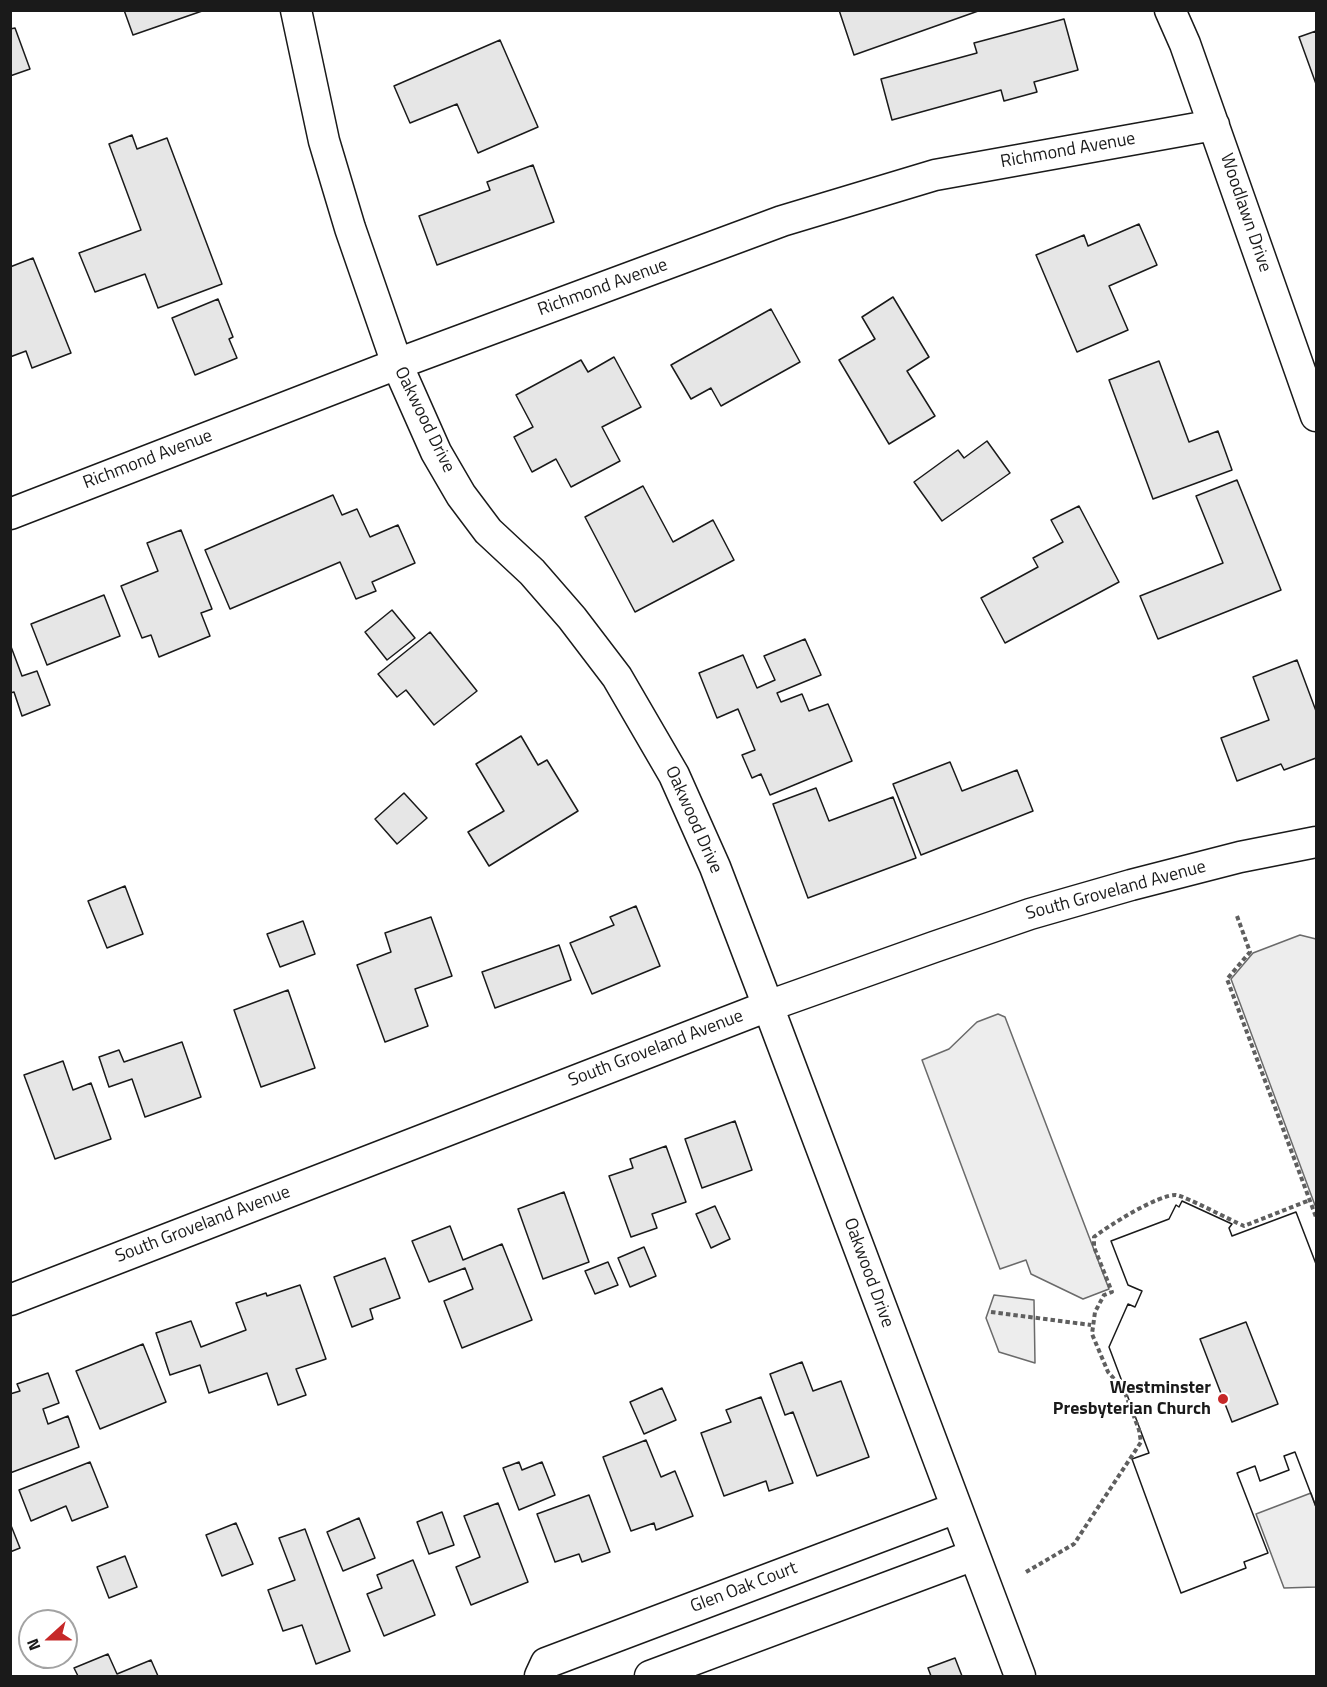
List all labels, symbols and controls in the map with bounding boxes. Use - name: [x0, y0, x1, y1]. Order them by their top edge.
- street label: Richmond Avenue: [999, 129, 1137, 173]
- street label: Woodlawn Drive: [1215, 151, 1275, 275]
- street label: Richmond Avenue: [535, 255, 671, 321]
- street label: Oakwood Drive: [389, 364, 459, 476]
- street label: Richmond Avenue: [80, 425, 216, 495]
- street label: Oakwood Drive: [660, 763, 726, 877]
- street label: South Groveland Avenue: [1024, 857, 1208, 925]
- street label: South Groveland Avenue: [566, 1006, 746, 1092]
- street label: South Groveland Avenue: [113, 1182, 293, 1268]
- street label: Oakwood Drive: [838, 1215, 898, 1331]
- place label: Westminster Presbyterian Church: [1053, 1378, 1211, 1420]
- marker: Westminster Presbyterian Church: [1216, 1392, 1230, 1406]
- street label: Glen Oak Court: [688, 1558, 800, 1618]
- north arrow: [18, 1609, 78, 1669]
- text: N: [20, 1635, 46, 1654]

